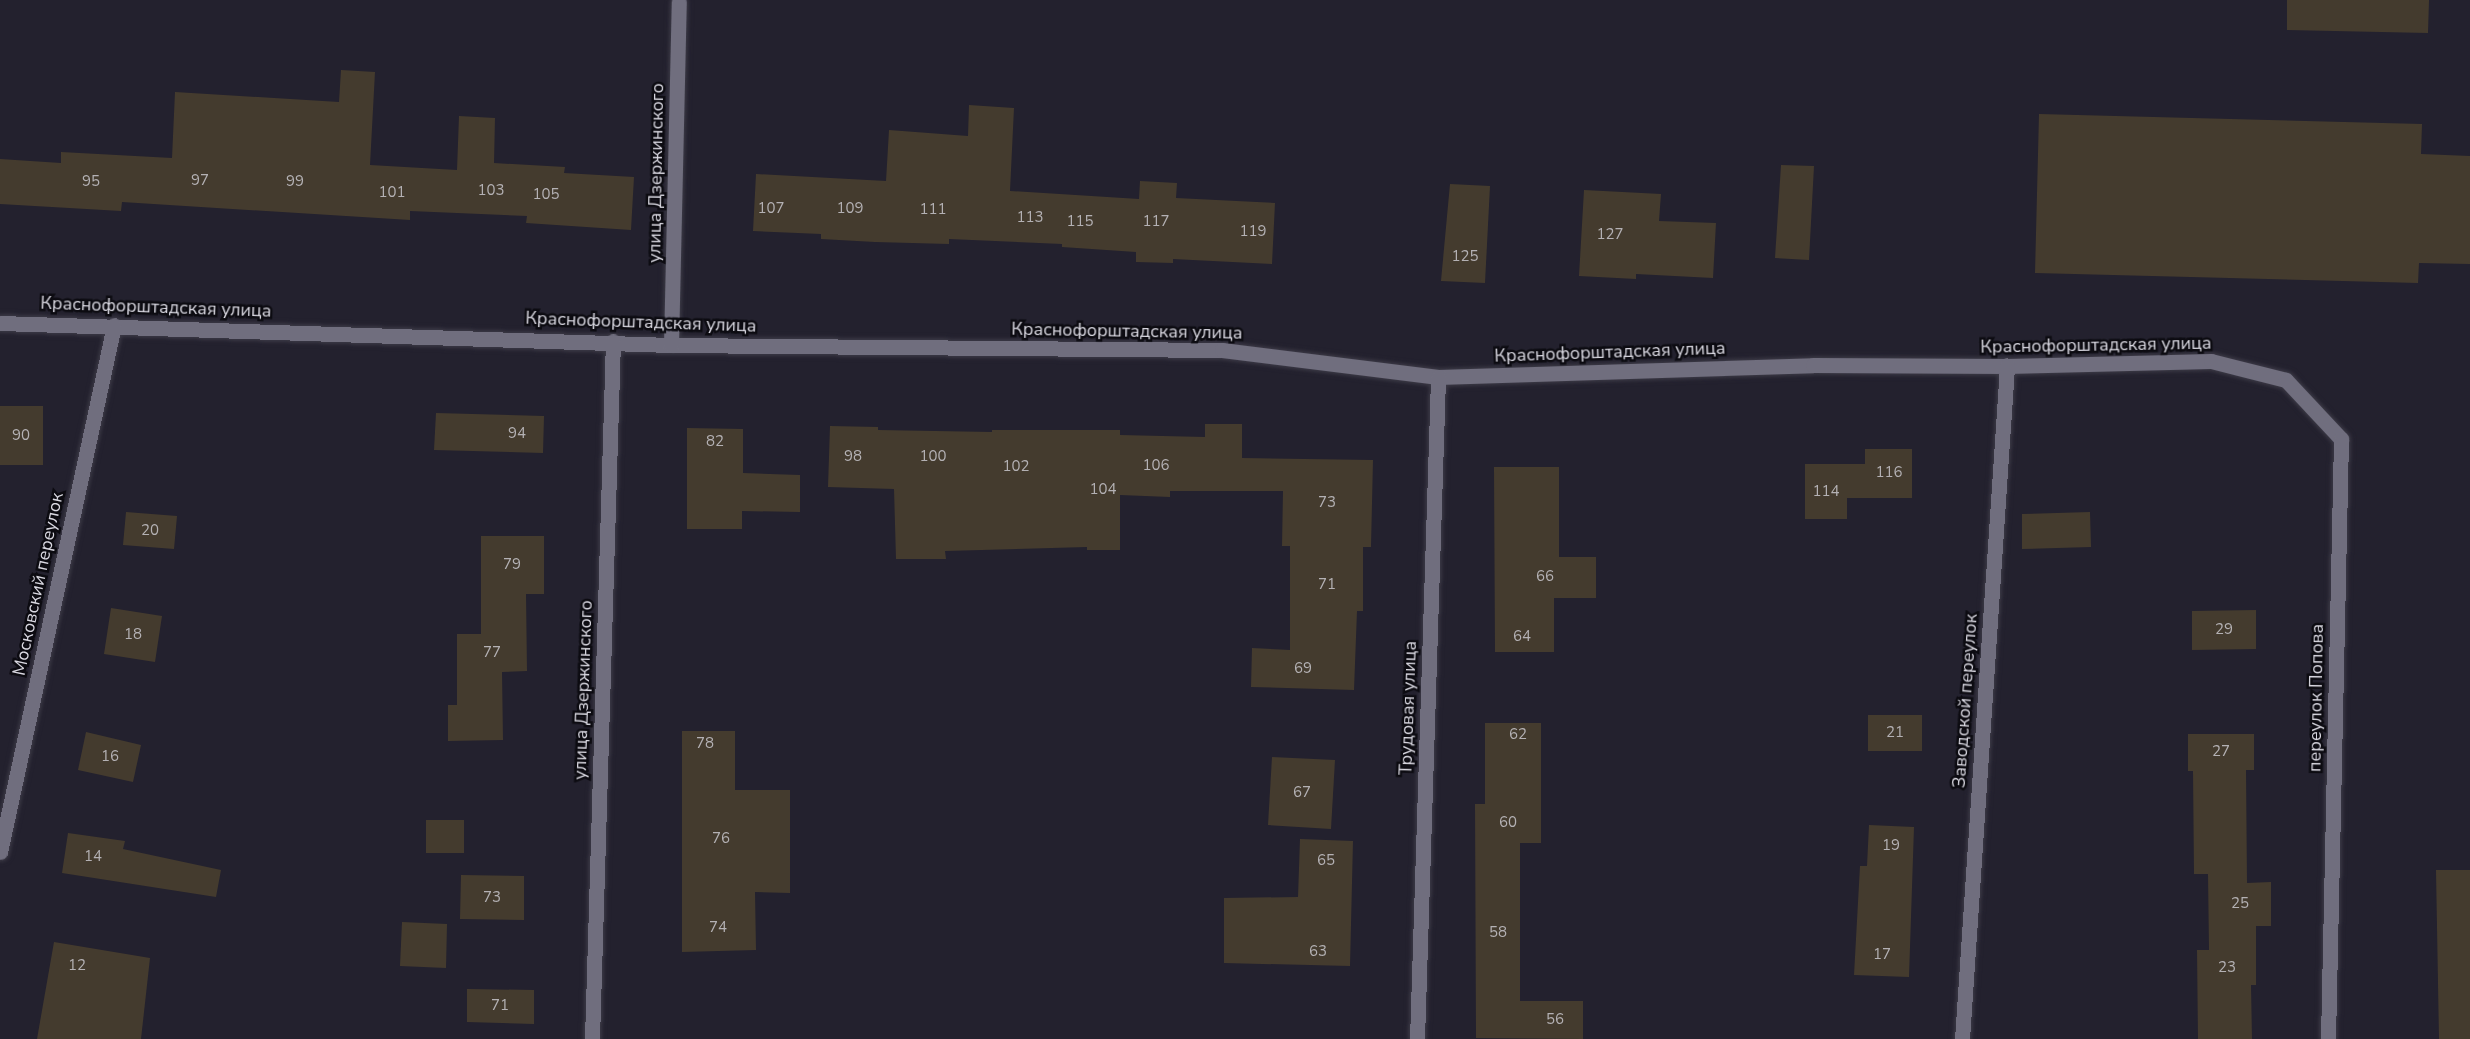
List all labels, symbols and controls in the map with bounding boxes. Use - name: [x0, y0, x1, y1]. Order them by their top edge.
- street label: улица Дзержинского: [644, 83, 668, 263]
- house number: 97: [191, 172, 209, 190]
- house number: 95: [82, 173, 100, 191]
- house number: 99: [286, 173, 304, 191]
- house number: 103: [478, 182, 504, 200]
- house number: 101: [379, 184, 405, 202]
- house number: 105: [533, 186, 559, 204]
- house number: 107: [758, 200, 784, 218]
- house number: 109: [837, 200, 863, 218]
- house number: 111: [920, 201, 946, 219]
- house number: 113: [1017, 209, 1043, 227]
- house number: 115: [1067, 213, 1093, 231]
- house number: 117: [1143, 213, 1169, 231]
- house number: 119: [1240, 223, 1266, 241]
- house number: 127: [1597, 226, 1623, 244]
- house number: 125: [1452, 248, 1478, 266]
- street label: Краснофорштадская улица: [40, 292, 272, 322]
- street label: Краснофорштадская улица: [525, 307, 757, 337]
- street label: Краснофорштадская улица: [1011, 318, 1243, 344]
- street label: Краснофорштадская улица: [1980, 332, 2212, 358]
- street label: Краснофорштадская улица: [1494, 337, 1726, 367]
- house number: 94: [508, 425, 526, 443]
- house number: 90: [12, 427, 30, 445]
- house number: 82: [706, 433, 724, 451]
- house number: 98: [844, 448, 862, 466]
- house number: 100: [920, 448, 946, 466]
- house number: 106: [1143, 457, 1169, 475]
- house number: 102: [1003, 458, 1029, 476]
- house number: 116: [1876, 464, 1902, 482]
- house number: 104: [1090, 481, 1116, 499]
- house number: 114: [1813, 483, 1839, 501]
- street label: Московский переулок: [8, 490, 68, 678]
- house number: 73: [1318, 494, 1336, 512]
- house number: 20: [141, 522, 159, 540]
- house number: 79: [503, 556, 521, 574]
- house number: 66: [1536, 568, 1554, 586]
- house number: 71: [1318, 576, 1336, 594]
- street label: улица Дзержинского: [569, 600, 597, 780]
- street label: Заводской переулок: [1948, 613, 1982, 789]
- house number: 29: [2215, 621, 2233, 639]
- street label: переулок Попова: [2304, 624, 2328, 772]
- house number: 18: [124, 626, 142, 644]
- house number: 64: [1513, 628, 1531, 646]
- street label: Трудовая улица: [1395, 641, 1421, 775]
- house number: 77: [483, 644, 501, 662]
- house number: 69: [1294, 660, 1312, 678]
- house number: 21: [1886, 724, 1904, 742]
- house number: 62: [1509, 726, 1527, 744]
- house number: 78: [696, 735, 714, 753]
- house number: 27: [2212, 743, 2230, 761]
- house number: 16: [101, 748, 119, 766]
- house number: 67: [1293, 784, 1311, 802]
- house number: 60: [1499, 814, 1517, 832]
- house number: 76: [712, 830, 730, 848]
- house number: 19: [1882, 837, 1900, 855]
- house number: 14: [84, 848, 102, 866]
- house number: 65: [1317, 852, 1335, 870]
- house number: 73: [483, 889, 501, 907]
- house number: 25: [2231, 895, 2249, 913]
- house number: 74: [709, 919, 727, 937]
- house number: 58: [1489, 924, 1507, 942]
- house number: 63: [1309, 943, 1327, 961]
- house number: 17: [1873, 946, 1891, 964]
- house number: 12: [68, 957, 86, 975]
- house number: 23: [2218, 959, 2236, 977]
- house number: 71: [491, 997, 509, 1015]
- house number: 56: [1546, 1011, 1564, 1029]

